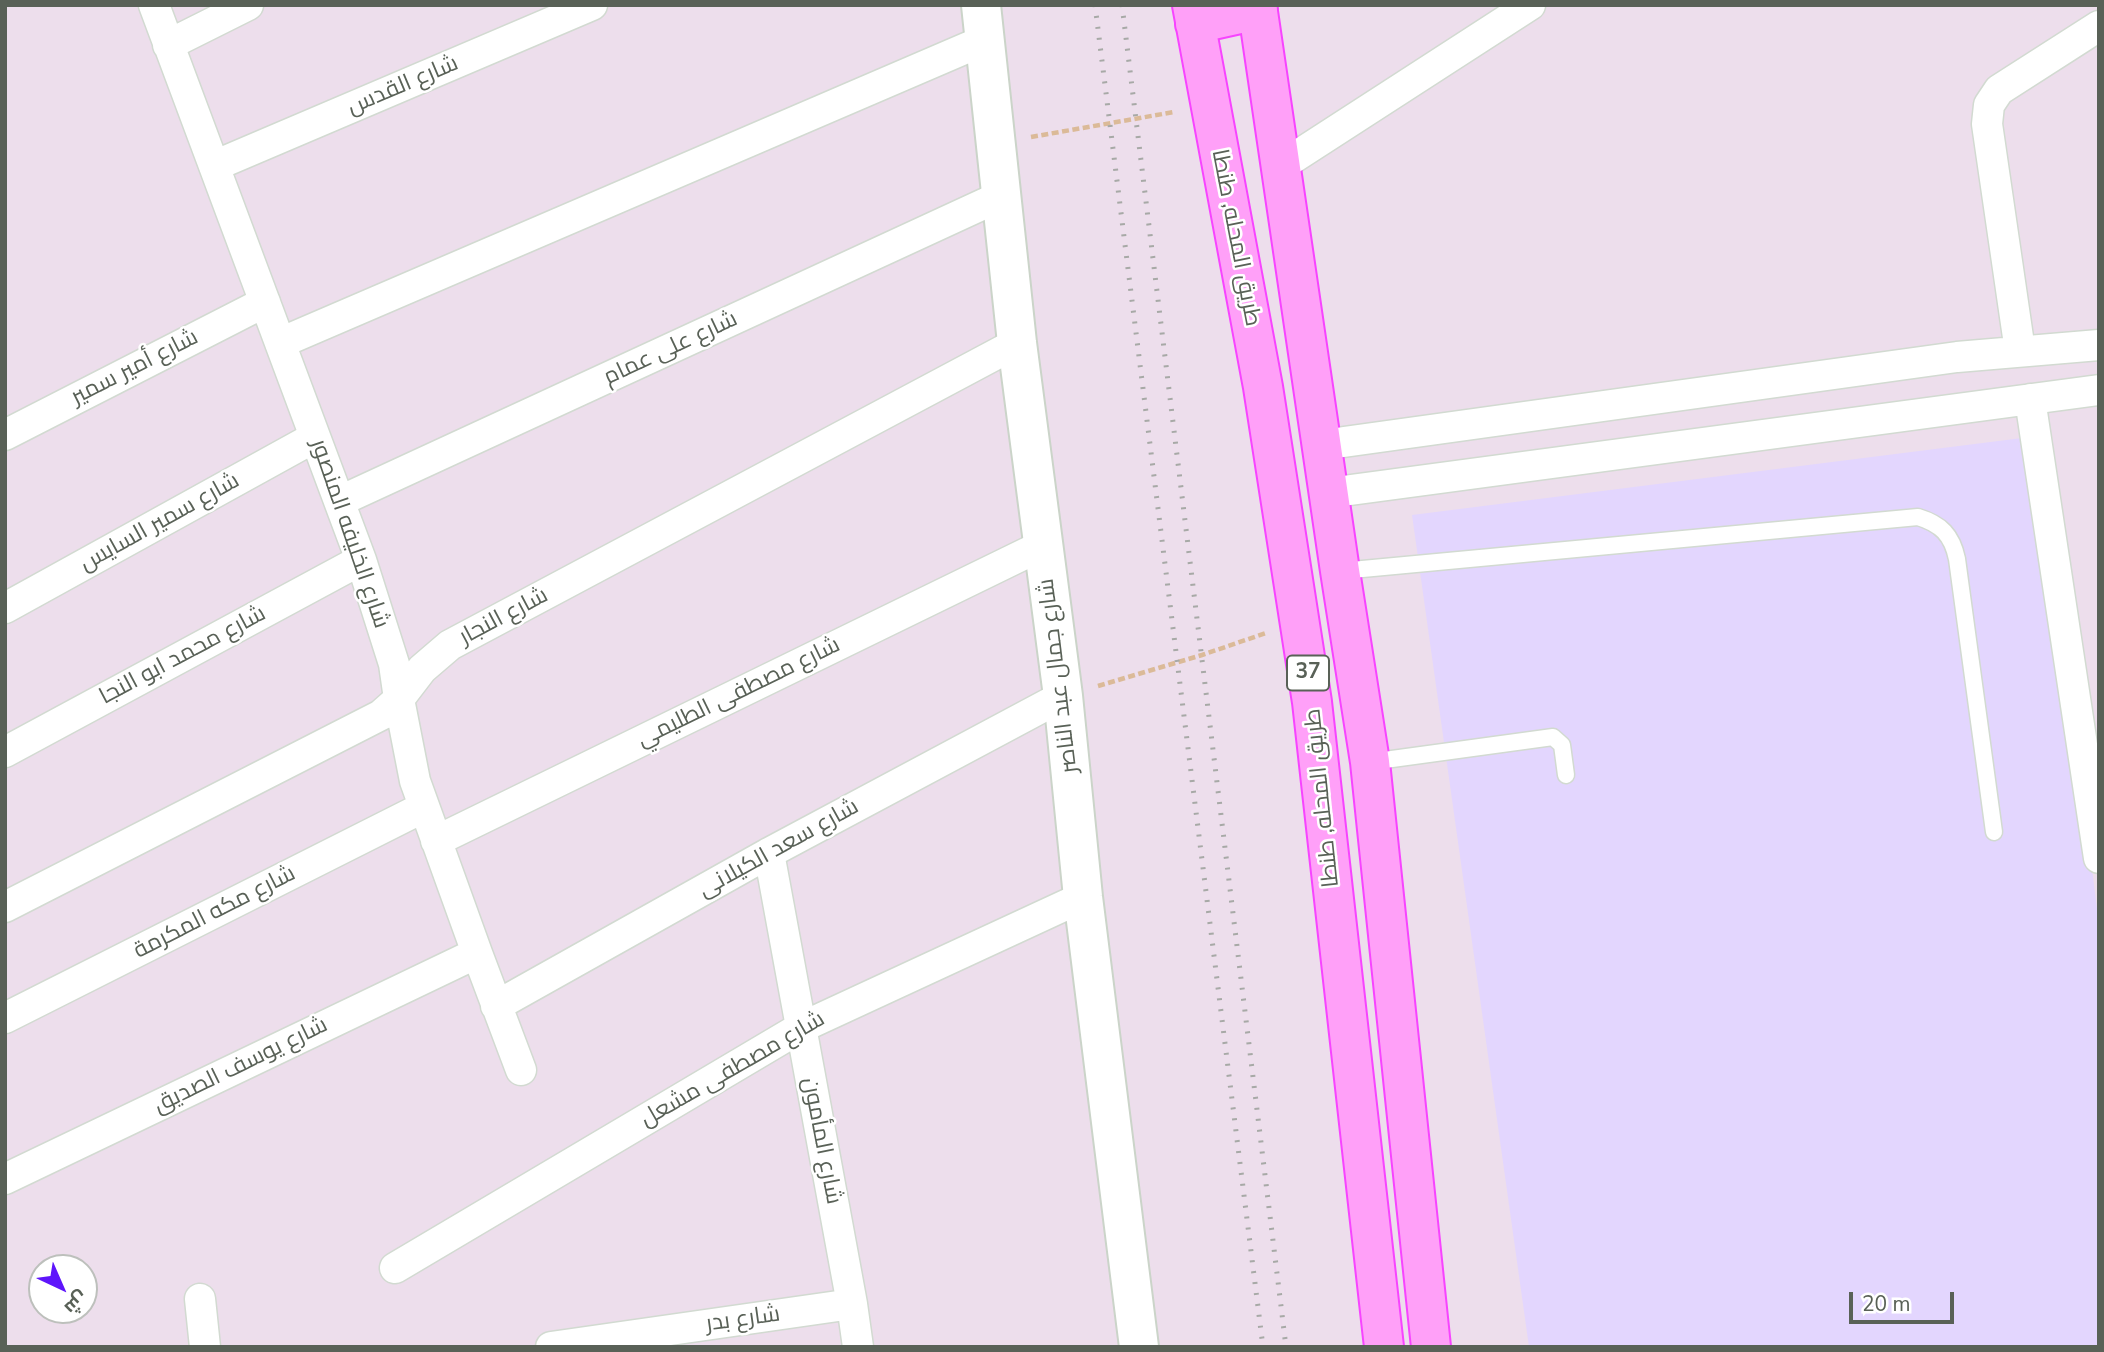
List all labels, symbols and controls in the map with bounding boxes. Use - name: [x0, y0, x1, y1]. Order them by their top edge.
- street label: شارع القدس: [343, 50, 463, 122]
- street label: طريق المحله, طنطا: [1204, 147, 1266, 329]
- street label: شارع على عمام: [600, 306, 742, 392]
- street label: شارع أمير سمير: [67, 324, 203, 412]
- street label: شارع الخليفه المنصور: [304, 436, 394, 632]
- street label: شارع سمير السايس: [75, 468, 245, 578]
- street label: شارع جمال عبد الناصر: [1033, 577, 1085, 775]
- street label: شارع النجار: [455, 582, 553, 652]
- street label: شارع محمد ابو النجا: [95, 601, 271, 711]
- street label: شارع مصطفى الطليمي: [633, 632, 845, 754]
- road number: 37: [1287, 656, 1329, 690]
- street label: طريق المحله, طنطا: [1300, 707, 1346, 889]
- street label: شارع سعد الكيلانى: [694, 794, 864, 904]
- street label: شارع مكه المكرمة: [130, 860, 300, 966]
- street label: شارع مصطفى مشعل: [636, 1006, 830, 1134]
- street label: شارع يوسف الصديق: [149, 1012, 333, 1120]
- street label: شارع المأمون: [795, 1075, 847, 1207]
- north arrow: [28, 1254, 98, 1324]
- scale bar: [1852, 1278, 1957, 1322]
- text: ش: [58, 1285, 94, 1320]
- text: 20 m: [1862, 1290, 1911, 1318]
- street label: شارع بدر: [704, 1301, 782, 1339]

